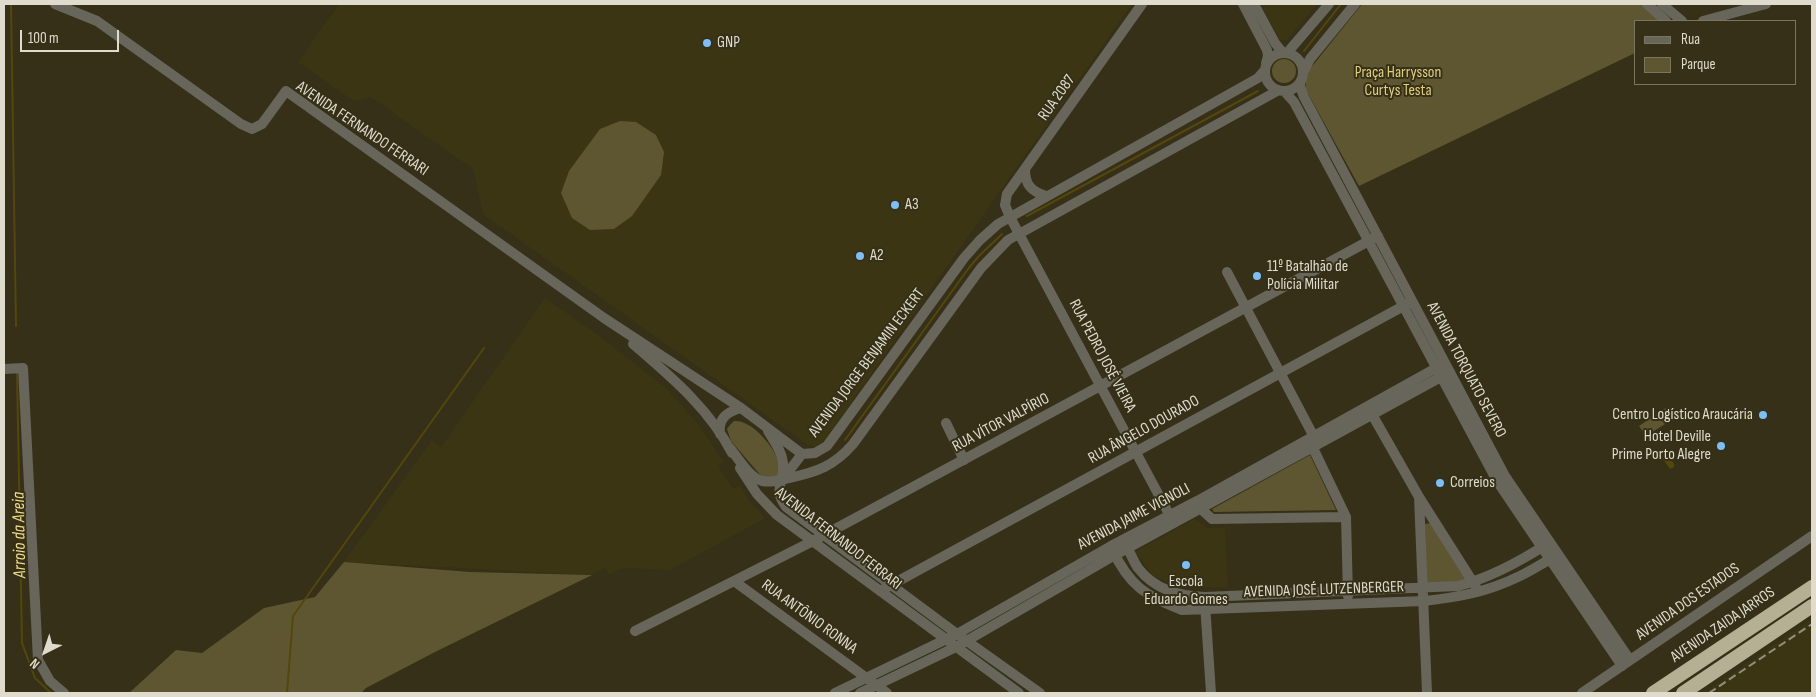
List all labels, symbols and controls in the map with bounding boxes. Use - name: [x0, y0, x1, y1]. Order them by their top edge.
- scale bar: [22, 20, 121, 52]
- legend: [1634, 20, 1796, 85]
- text: 100 m: [28, 29, 59, 48]
- text: Rua: [1681, 30, 1700, 49]
- place label: GNP: [717, 33, 740, 53]
- marker: GNP: [701, 37, 713, 49]
- text: Parque: [1681, 55, 1716, 74]
- park label: Praça Harrysson Curtys Testa: [1355, 63, 1441, 101]
- street label: RUA 2087: [1034, 71, 1080, 125]
- street label: AVENIDA FERNANDO FERRARI: [292, 78, 432, 180]
- place label: A3: [905, 195, 919, 215]
- marker: A3: [889, 199, 901, 211]
- place label: A2: [870, 246, 884, 266]
- marker: A2: [854, 250, 866, 262]
- place label: 11º Batalhão de Polícia Militar: [1267, 257, 1348, 295]
- marker: 11º Batalhão de Polícia Militar: [1251, 270, 1263, 282]
- street label: AVENIDA JORGE BENJAMIN ECKERT: [805, 285, 929, 441]
- street label: RUA PEDRO JOSÉ VIEIRA: [1064, 296, 1140, 416]
- street label: AVENIDA TORQUATO SEVERO: [1422, 299, 1510, 441]
- street label: RUA VÍTOR VALPÍRIO: [949, 389, 1053, 457]
- street label: RUA ÂNGELO DOURADO: [1085, 392, 1203, 468]
- place label: Centro Logístico Araucária: [1612, 405, 1753, 425]
- marker: Centro Logístico Araucária: [1757, 409, 1769, 421]
- place label: Hotel Deville Prime Porto Alegre: [1612, 427, 1711, 465]
- marker: Hotel Deville Prime Porto Alegre: [1715, 440, 1727, 452]
- place label: Correios: [1450, 473, 1495, 493]
- marker: Correios: [1434, 477, 1446, 489]
- street label: AVENIDA JAIME VIGNOLI: [1075, 479, 1193, 555]
- street label: AVENIDA FERNANDO FERRARI: [771, 484, 905, 594]
- water label: Arroio da Areia: [8, 492, 32, 578]
- marker: Escola Eduardo Gomes: [1180, 559, 1192, 571]
- street label: AVENIDA DOS ESTADOS: [1632, 559, 1744, 645]
- place label: Escola Eduardo Gomes: [1144, 572, 1228, 610]
- street label: RUA ANTÔNIO RONNA: [757, 576, 861, 658]
- street label: AVENIDA JOSÉ LUTZENBERGER: [1244, 578, 1404, 602]
- street label: AVENIDA ZAIDA JARROS: [1667, 583, 1779, 667]
- north arrow: [20, 627, 70, 677]
- text: N: [26, 655, 43, 673]

